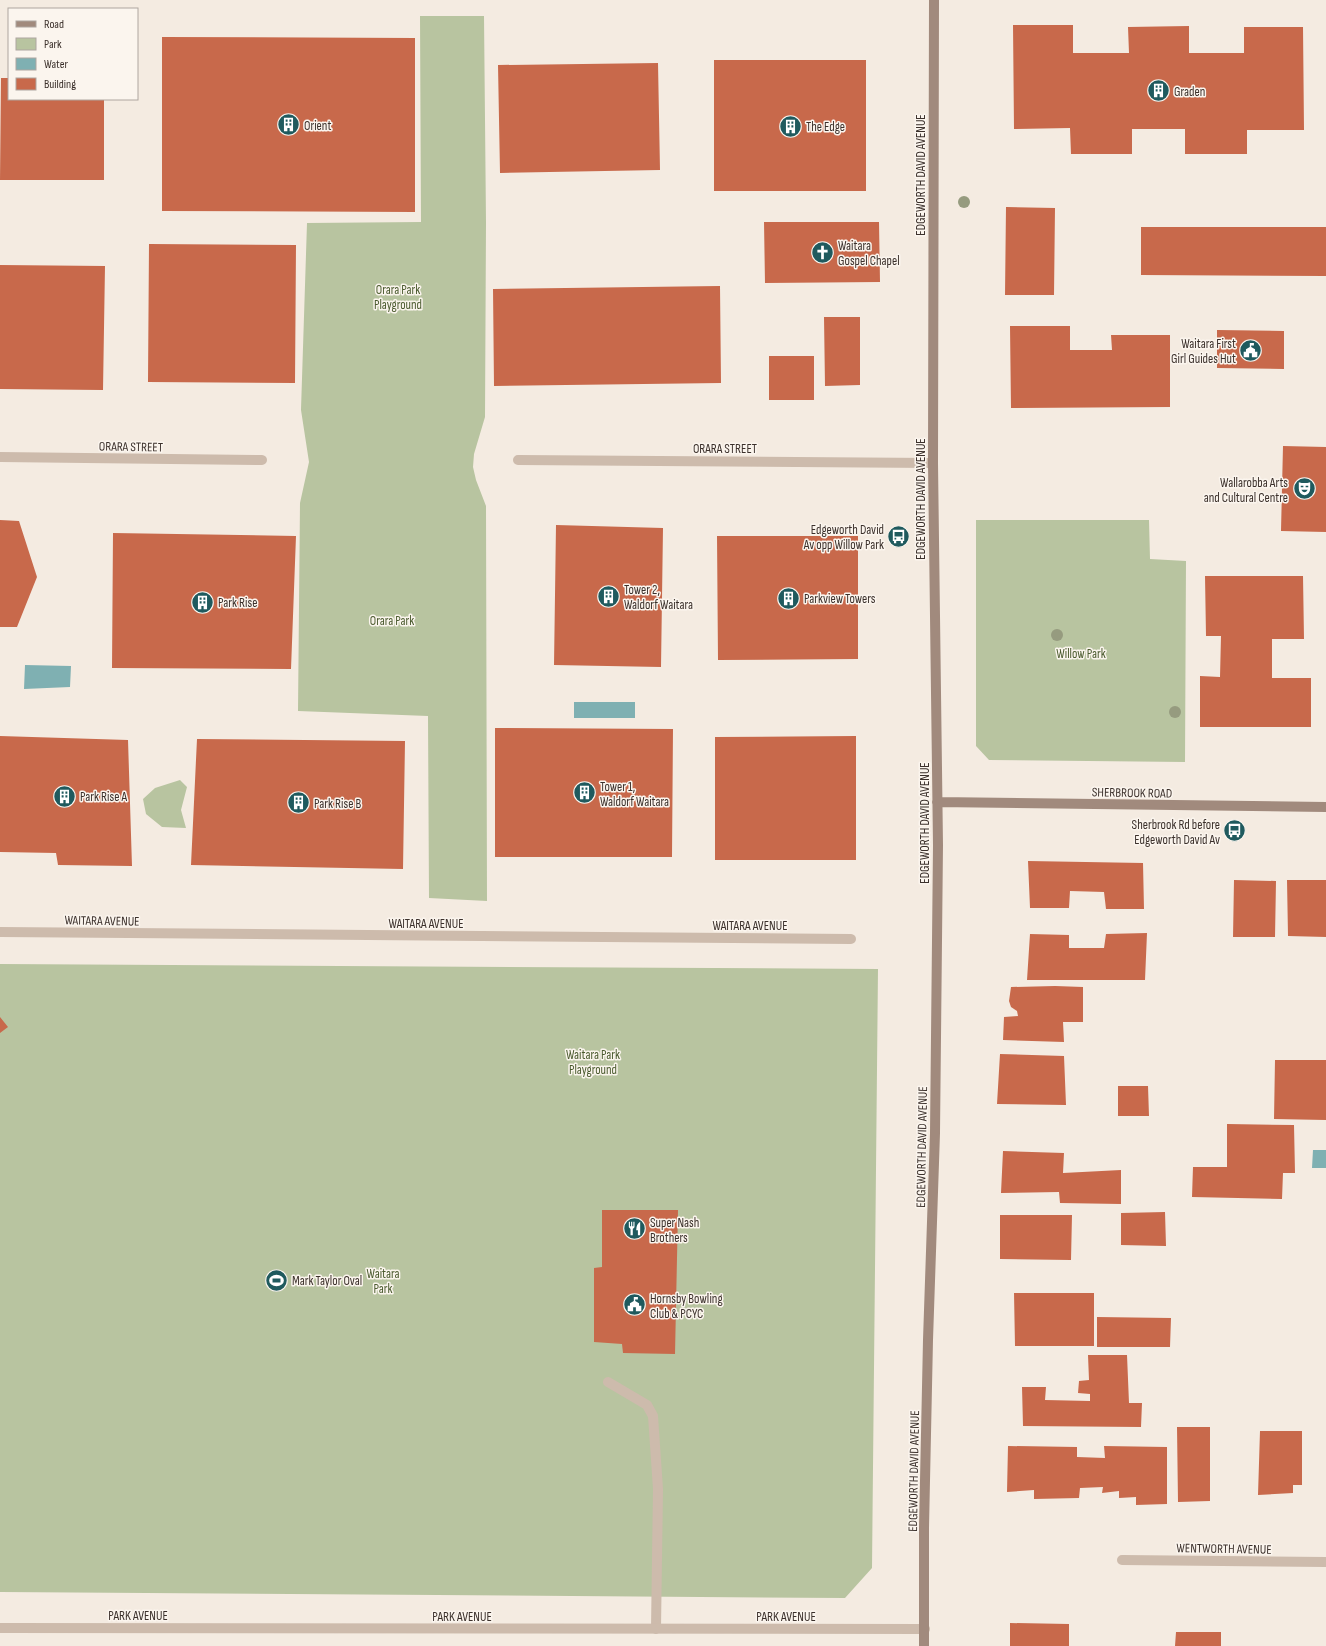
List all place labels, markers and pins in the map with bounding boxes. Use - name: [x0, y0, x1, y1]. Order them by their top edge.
- building icon: Graden: [1146, 78, 1172, 104]
- place label: Graden: [1174, 84, 1205, 100]
- building icon: Orient: [276, 112, 302, 138]
- building icon: The Edge: [777, 113, 803, 139]
- place label: Orient: [304, 118, 331, 134]
- place label: The Edge: [806, 119, 845, 135]
- place label: Waitara Gospel Chapel: [838, 238, 900, 269]
- church icon: Waitara Gospel Chapel: [809, 239, 835, 265]
- place label: Waitara First Girl Guides Hut: [1171, 336, 1236, 367]
- public building icon: Waitara First Girl Guides Hut: [1238, 337, 1264, 363]
- place label: Wallarobba Arts and Cultural Centre: [1204, 475, 1288, 506]
- theatre icon: Wallarobba Arts and Cultural Centre: [1291, 476, 1317, 502]
- place label: Edgeworth David Av opp Willow Park: [803, 522, 884, 553]
- bus stop icon: Edgeworth David Av opp Willow Park: [886, 523, 912, 549]
- place label: Tower 2, Waldorf Waitara: [624, 582, 693, 613]
- building icon: Tower 2, Waldorf Waitara: [595, 583, 621, 609]
- building icon: Parkview Towers: [775, 585, 801, 611]
- building icon: Park Rise: [190, 589, 216, 615]
- place label: Parkview Towers: [804, 591, 876, 607]
- place label: Park Rise: [218, 595, 257, 611]
- place label: Tower 1, Waldorf Waitara: [600, 779, 669, 810]
- building icon: Tower 1, Waldorf Waitara: [571, 780, 597, 806]
- building icon: Park Rise A: [52, 783, 78, 809]
- place label: Park Rise A: [80, 789, 127, 805]
- building icon: Park Rise B: [286, 790, 312, 816]
- place label: Park Rise B: [314, 796, 361, 812]
- place label: Sherbrook Rd before Edgeworth David Av: [1132, 817, 1220, 848]
- bus stop icon: Sherbrook Rd before Edgeworth David Av: [1222, 818, 1248, 844]
- place label: Super Nash Brothers: [650, 1215, 699, 1246]
- restaurant icon: Super Nash Brothers: [622, 1216, 648, 1242]
- sports icon: Mark Taylor Oval: [263, 1267, 289, 1293]
- place label: Mark Taylor Oval: [292, 1273, 362, 1289]
- place label: Hornsby Bowling Club & PCYC: [650, 1291, 723, 1322]
- public building icon: Hornsby Bowling Club & PCYC: [622, 1292, 648, 1318]

